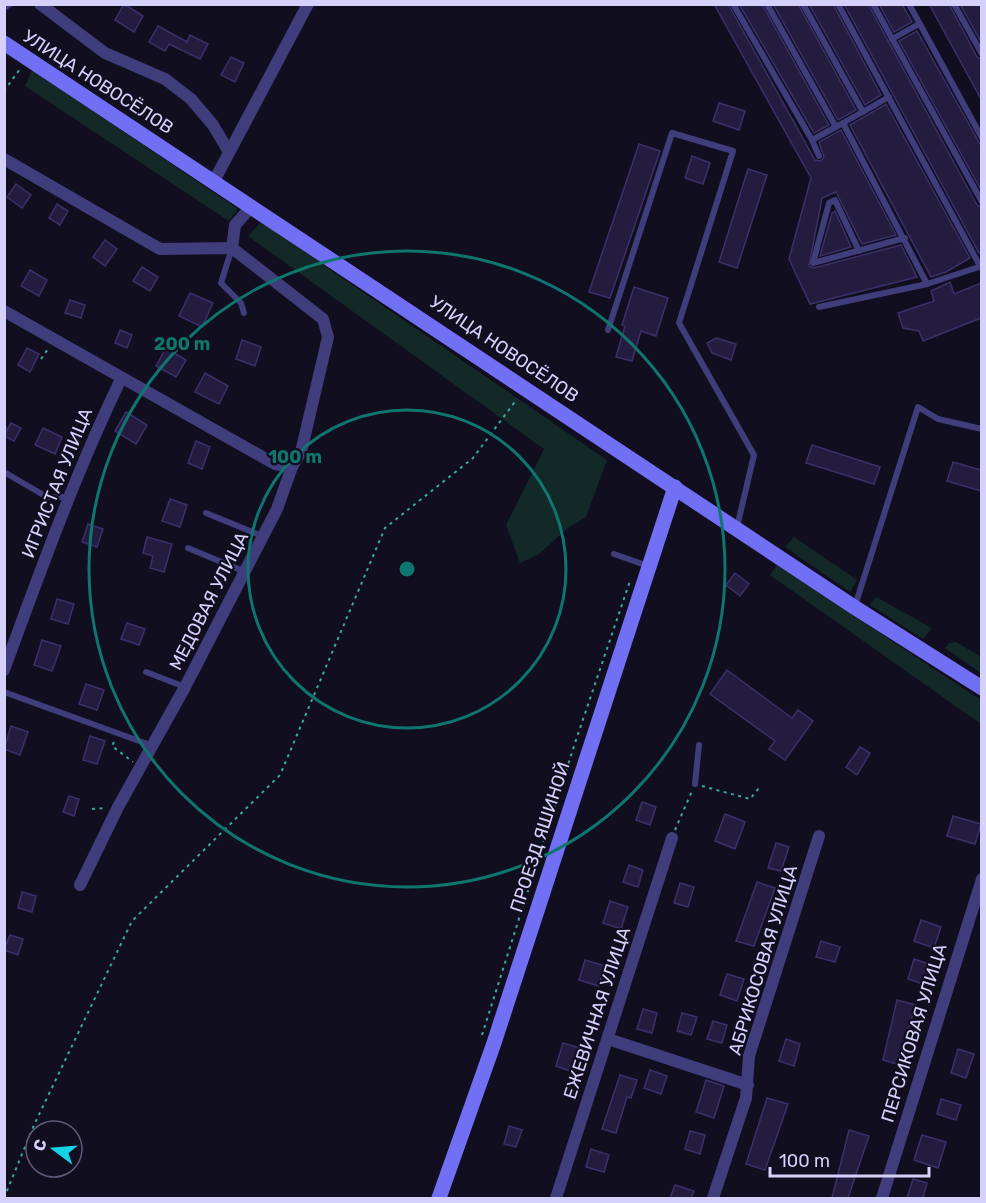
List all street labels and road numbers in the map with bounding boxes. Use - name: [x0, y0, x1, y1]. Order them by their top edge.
- street label: УЛИЦА НОВОСЁЛОВ: [19, 25, 177, 139]
- street label: УЛИЦА НОВОСЁЛОВ: [425, 291, 583, 407]
- street label: ИГРИСТАЯ УЛИЦА: [17, 405, 97, 561]
- street label: МЕДОВАЯ УЛИЦА: [165, 528, 253, 674]
- street label: ПРОЕЗД ЯШИНОЙ: [505, 759, 575, 915]
- street label: АБРИКОСОВАЯ УЛИЦА: [724, 862, 802, 1058]
- street label: ЕЖЕВИЧНАЯ УЛИЦА: [559, 924, 635, 1102]
- street label: ПЕРСИКОВАЯ УЛИЦА: [876, 941, 952, 1125]

